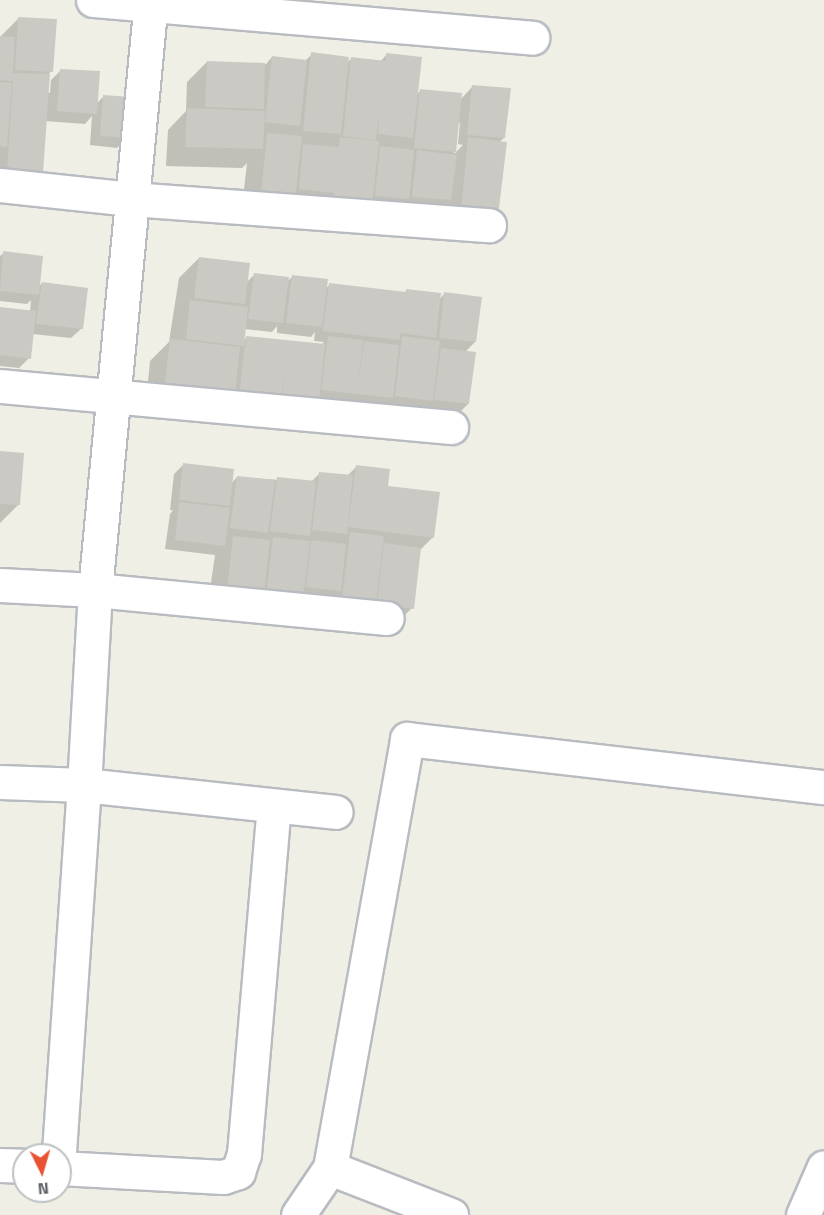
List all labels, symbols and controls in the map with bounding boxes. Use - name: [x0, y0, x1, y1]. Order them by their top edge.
- north arrow: [12, 1143, 72, 1203]
- text: N: [37, 1177, 50, 1201]

